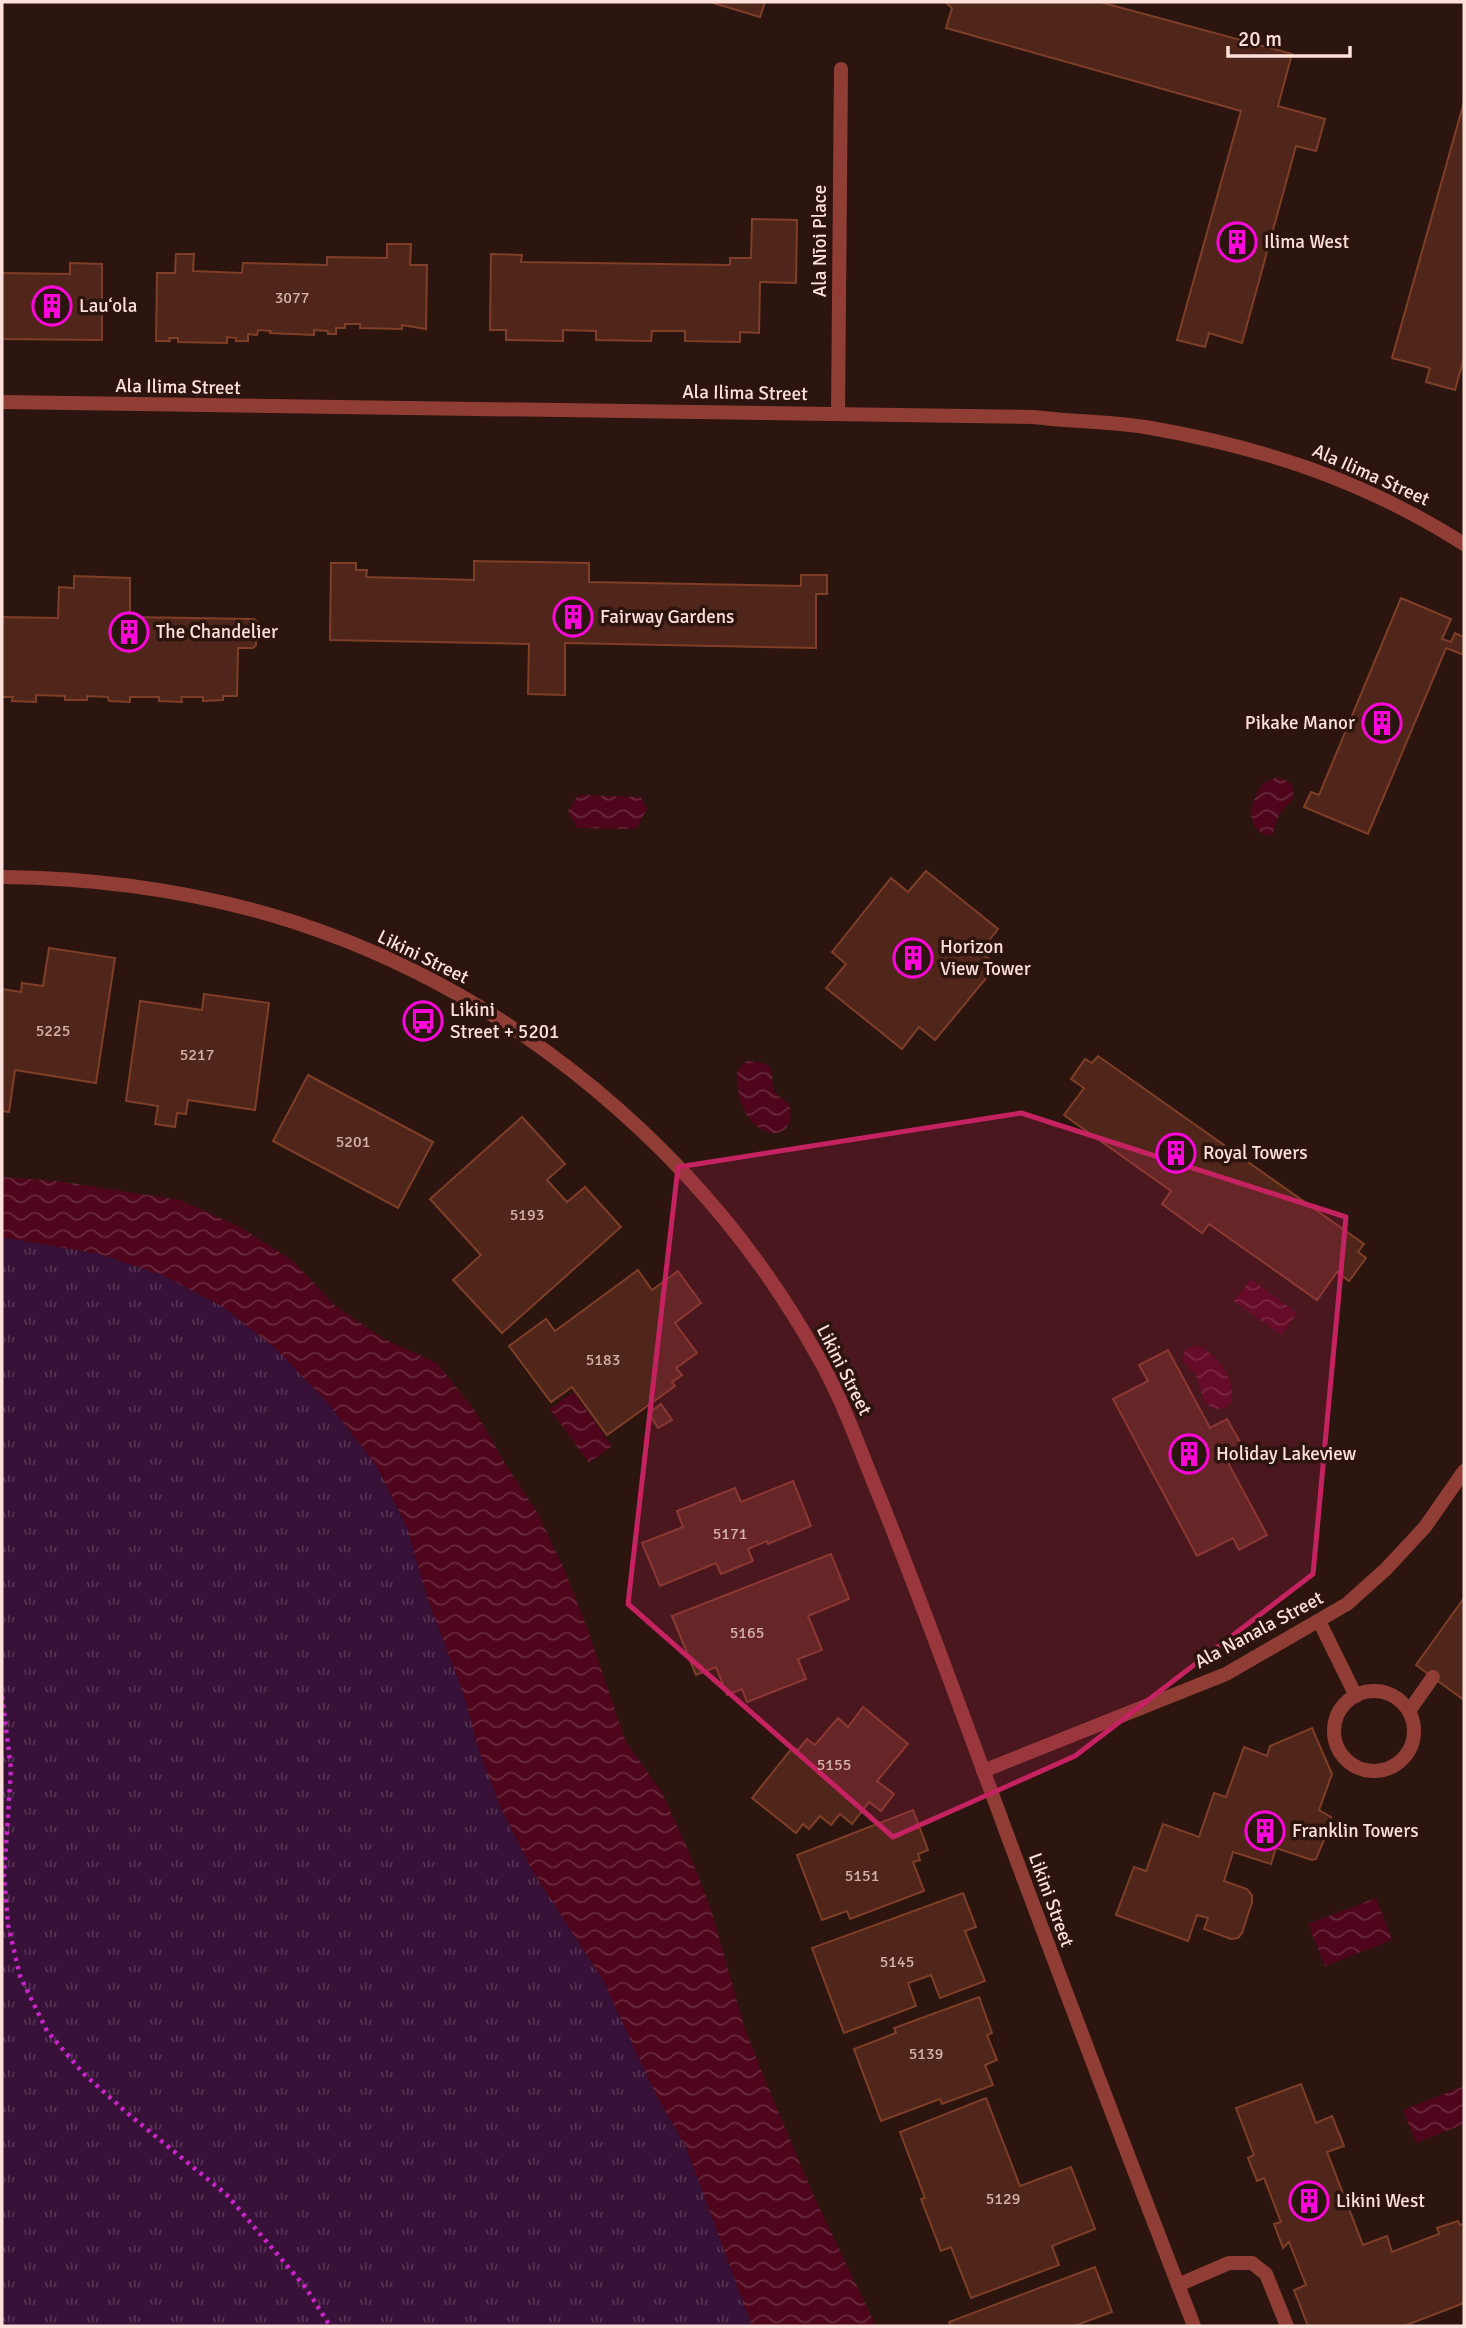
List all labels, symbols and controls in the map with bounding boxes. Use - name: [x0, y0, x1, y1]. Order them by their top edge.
- scale bar: [1228, 14, 1350, 58]
- text: 20 m: [1238, 26, 1282, 52]
- street label: Ala Nīoi Place: [808, 185, 832, 297]
- building icon: Ilima West: [1216, 221, 1258, 263]
- place label: Ilima West: [1264, 230, 1349, 254]
- building icon: Lauʻola: [31, 285, 73, 327]
- house number: 3077: [275, 288, 309, 308]
- place label: Lauʻola: [79, 294, 137, 318]
- street label: Ala Ilima Street: [115, 374, 241, 400]
- street label: Ala Ilima Street: [682, 380, 808, 406]
- street label: Ala Ilima Street: [1309, 439, 1434, 512]
- building icon: Fairway Gardens: [552, 596, 594, 638]
- place label: Fairway Gardens: [600, 605, 734, 629]
- building icon: The Chandelier: [108, 611, 150, 653]
- place label: The Chandelier: [156, 620, 278, 644]
- building icon: Pikake Manor: [1361, 702, 1403, 744]
- place label: Pikake Manor: [1245, 711, 1355, 735]
- street label: Likini Street: [373, 925, 473, 990]
- place label: Horizon View Tower: [940, 935, 1031, 981]
- building icon: Horizon View Tower: [892, 937, 934, 979]
- place label: Likini Street + 5201: [450, 998, 559, 1044]
- bus stop icon: Likini Street + 5201: [402, 1000, 444, 1042]
- house number: 5225: [36, 1021, 70, 1041]
- house number: 5217: [180, 1045, 214, 1065]
- house number: 5201: [336, 1132, 370, 1152]
- building icon: Royal Towers: [1155, 1132, 1197, 1174]
- place label: Royal Towers: [1203, 1141, 1308, 1165]
- house number: 5193: [510, 1205, 544, 1225]
- street label: Likini Street: [811, 1321, 877, 1420]
- house number: 5183: [586, 1350, 620, 1370]
- building icon: Holiday Lakeview: [1168, 1433, 1210, 1475]
- place label: Holiday Lakeview: [1216, 1442, 1356, 1466]
- house number: 5171: [713, 1524, 747, 1544]
- street label: Ala Nanala Street: [1191, 1586, 1328, 1674]
- house number: 5165: [730, 1623, 764, 1643]
- house number: 5155: [817, 1755, 851, 1775]
- building icon: Franklin Towers: [1244, 1810, 1286, 1852]
- place label: Franklin Towers: [1292, 1819, 1419, 1843]
- street label: Likini Street: [1023, 1850, 1079, 1951]
- house number: 5151: [845, 1866, 879, 1886]
- house number: 5145: [880, 1952, 914, 1972]
- house number: 5139: [909, 2044, 943, 2064]
- building icon: Likini West: [1288, 2180, 1330, 2222]
- house number: 5129: [986, 2189, 1020, 2209]
- place label: Likini West: [1336, 2189, 1425, 2213]

